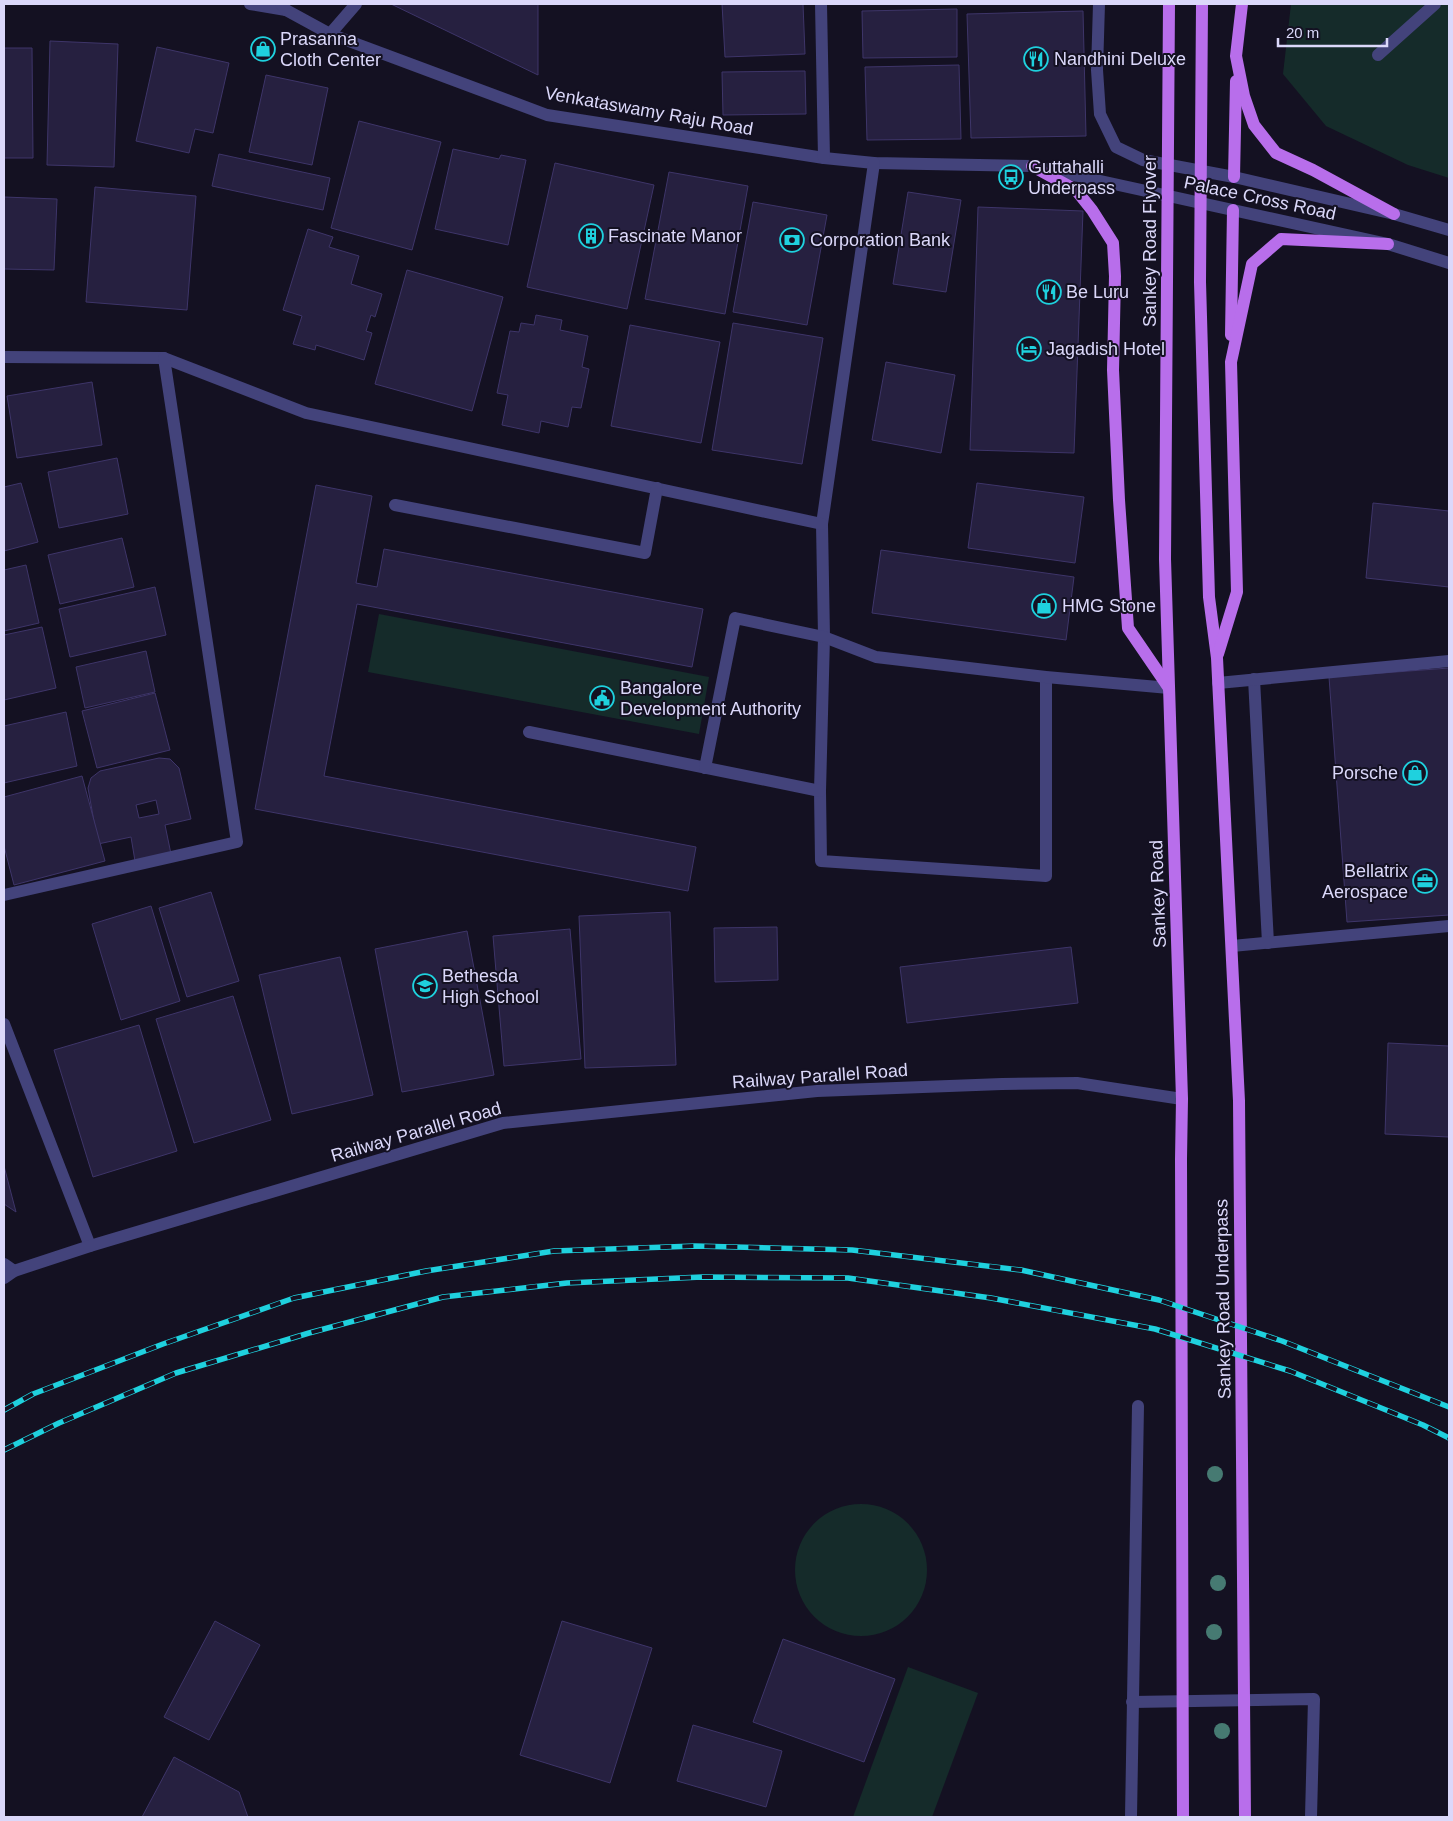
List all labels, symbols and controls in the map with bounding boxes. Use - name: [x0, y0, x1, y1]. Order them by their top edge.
- scale bar: [1278, 15, 1387, 47]
- text: 20 m: [1286, 24, 1319, 41]
- place label: Prasanna Cloth Center: [280, 29, 381, 70]
- shop icon: Prasanna Cloth Center: [250, 36, 276, 62]
- restaurant icon: Nandhini Deluxe: [1023, 46, 1049, 72]
- place label: Nandhini Deluxe: [1054, 49, 1186, 69]
- street label: Venkataswamy Raju Road: [543, 83, 755, 139]
- street label: Sankey Road Flyover: [1140, 155, 1160, 327]
- place label: Guttahalli Underpass: [1028, 157, 1115, 198]
- bus stop icon: Guttahalli Underpass: [998, 164, 1024, 190]
- street label: Palace Cross Road: [1182, 172, 1338, 224]
- building icon: Fascinate Manor: [578, 223, 604, 249]
- place label: Fascinate Manor: [608, 226, 742, 246]
- bank icon: Corporation Bank: [779, 227, 805, 253]
- place label: Corporation Bank: [810, 230, 951, 250]
- restaurant icon: Be Luru: [1036, 279, 1062, 305]
- place label: Be Luru: [1066, 282, 1129, 302]
- hotel icon: Jagadish Hotel: [1016, 336, 1042, 362]
- place label: Jagadish Hotel: [1046, 339, 1165, 359]
- shop icon: HMG Stone: [1031, 593, 1057, 619]
- place label: HMG Stone: [1062, 596, 1156, 616]
- place label: Bangalore Development Authority: [620, 678, 801, 719]
- public building icon: Bangalore Development Authority: [589, 685, 615, 711]
- shop icon: Porsche: [1402, 760, 1428, 786]
- place label: Porsche: [1332, 763, 1398, 783]
- street label: Sankey Road: [1146, 840, 1170, 948]
- place label: Bellatrix Aerospace: [1322, 861, 1408, 902]
- office icon: Bellatrix Aerospace: [1412, 868, 1438, 894]
- place label: Bethesda High School: [442, 966, 539, 1007]
- school or university icon: Bethesda High School: [412, 973, 438, 999]
- street label: Railway Parallel Road: [731, 1060, 909, 1092]
- street label: Railway Parallel Road: [329, 1098, 503, 1166]
- street label: Sankey Road Underpass: [1211, 1199, 1235, 1399]

